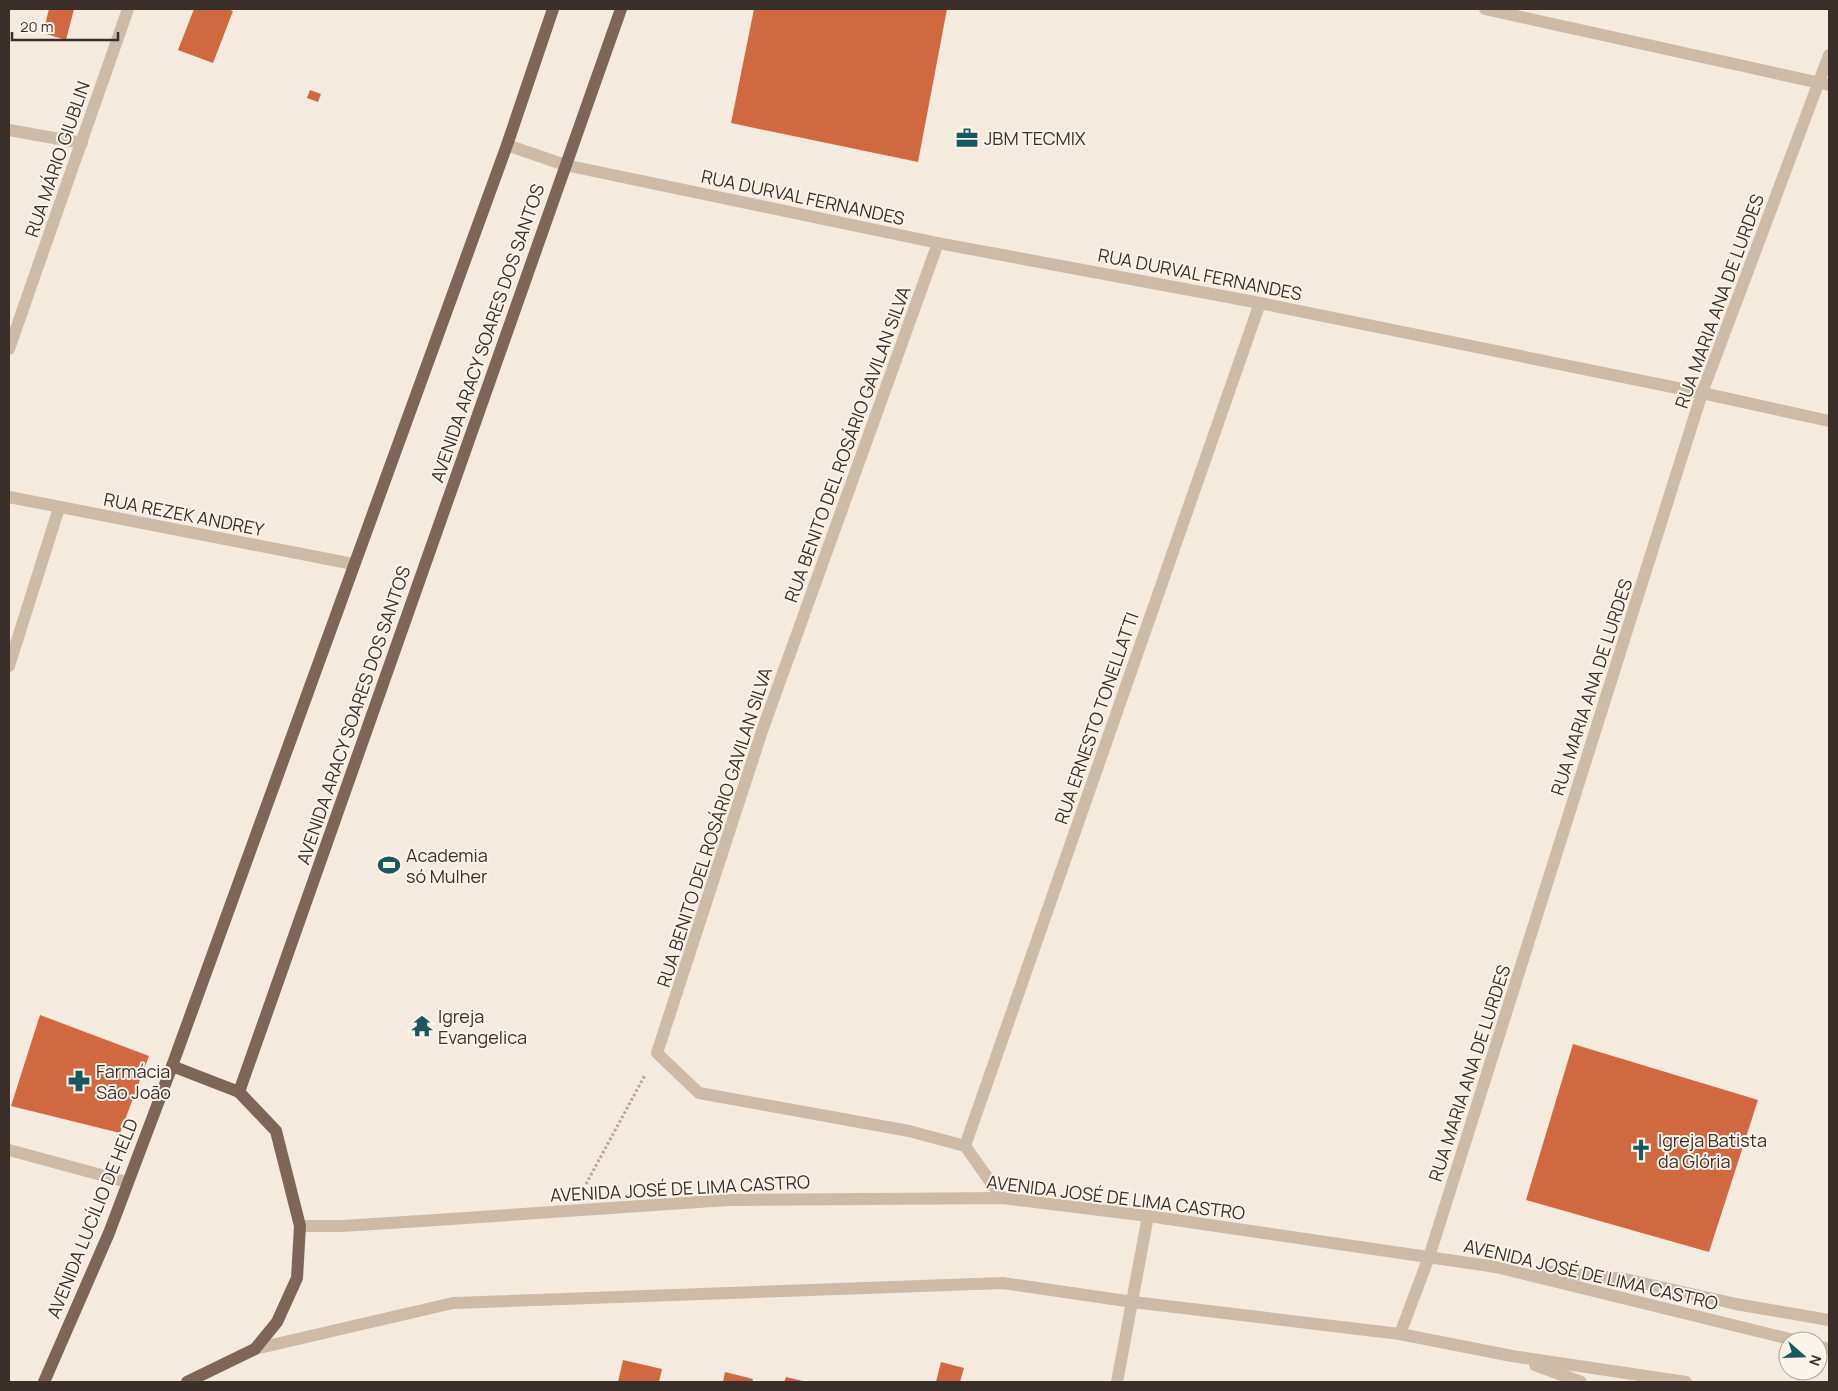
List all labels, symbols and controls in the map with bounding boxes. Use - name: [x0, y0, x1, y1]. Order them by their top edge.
- scale bar: [12, 10, 119, 42]
- text: 20 m: [20, 16, 53, 37]
- street label: RUA MÁRIO GIUBLIN: [19, 78, 95, 240]
- office icon: JBM TECMIX: [954, 125, 980, 151]
- place label: JBM TECMIX: [984, 126, 1086, 150]
- street label: RUA DURVAL FERNANDES: [699, 164, 907, 230]
- street label: AVENIDA ARACY SOARES DOS SANTOS: [425, 181, 549, 485]
- street label: RUA MARIA ANA DE LURDES: [1669, 191, 1769, 411]
- street label: RUA DURVAL FERNANDES: [1096, 242, 1304, 306]
- street label: RUA BENITO DEL ROSÁRIO GAVILAN SILVA: [778, 282, 916, 606]
- street label: RUA REZEK ANDREY: [102, 487, 267, 541]
- street label: AVENIDA ARACY SOARES DOS SANTOS: [291, 563, 415, 867]
- street label: RUA MARIA ANA DE LURDES: [1545, 576, 1637, 798]
- street label: RUA ERNESTO TONELLATTI: [1048, 609, 1144, 827]
- street label: RUA BENITO DEL ROSÁRIO GAVILAN SILVA: [651, 663, 777, 990]
- place label: Academia só Mulher: [406, 843, 488, 888]
- sports icon: Academia só Mulher: [376, 852, 402, 878]
- street label: RUA MARIA ANA DE LURDES: [1423, 962, 1515, 1184]
- place label: Igreja Evangelica: [438, 1004, 527, 1049]
- temple icon: Igreja Evangelica: [409, 1013, 435, 1039]
- place label: Farmácia São João: [96, 1059, 171, 1104]
- pharmacy icon: Farmácia São João: [66, 1068, 92, 1094]
- street label: AVENIDA LUCÍLIO DE HELD: [41, 1115, 143, 1321]
- place label: Igreja Batista da Glória: [1658, 1128, 1767, 1173]
- church icon: Igreja Batista da Glória: [1628, 1137, 1654, 1163]
- street label: AVENIDA JOSÉ DE LIMA CASTRO: [550, 1169, 810, 1207]
- street label: AVENIDA JOSÉ DE LIMA CASTRO: [985, 1169, 1247, 1225]
- street label: AVENIDA JOSÉ DE LIMA CASTRO: [1462, 1233, 1720, 1315]
- north arrow: [1778, 1331, 1828, 1381]
- text: N: [1805, 1353, 1826, 1369]

